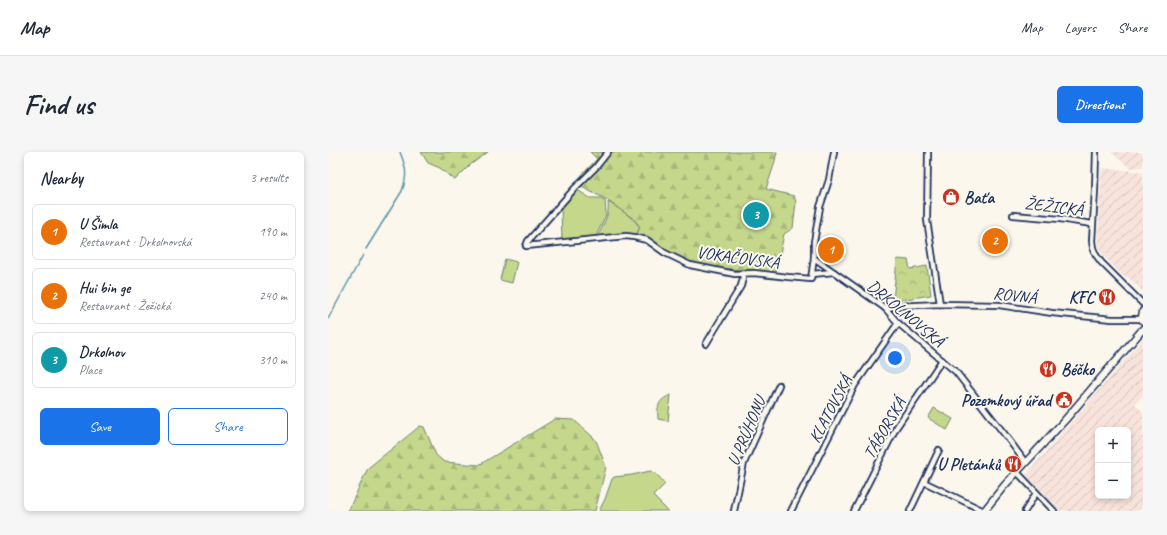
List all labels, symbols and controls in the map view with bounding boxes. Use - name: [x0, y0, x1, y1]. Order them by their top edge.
- text: Map: [20, 16, 50, 40]
- text: Map: [1021, 19, 1043, 36]
- text: Layers: [1065, 19, 1096, 36]
- text: Share: [1118, 19, 1147, 36]
- button: Directions: [1057, 86, 1143, 123]
- text: Find us: [24, 87, 94, 122]
- text: Nearby: [40, 168, 83, 189]
- text: 3 results: [250, 170, 288, 186]
- shop icon: Baťa: [941, 187, 961, 207]
- place label: Baťa: [964, 187, 995, 208]
- street label: ŽEŽICKÁ: [1024, 192, 1087, 221]
- pin: 3: [743, 200, 769, 230]
- text: U Šimla: [79, 215, 117, 234]
- text: 1: [51, 224, 57, 240]
- text: 190 m: [259, 224, 287, 240]
- pin: 2: [982, 226, 1008, 256]
- text: Restaurant · Drkolnovská: [79, 234, 192, 250]
- pin: 1: [818, 235, 844, 265]
- street label: VOKAČOVSKÁ: [695, 240, 783, 274]
- street label: DRKOLNOVSKÁ: [863, 274, 951, 353]
- text: Hui bin ge: [79, 279, 130, 298]
- street label: ROVNÁ: [992, 281, 1040, 309]
- place label: KFC: [1069, 287, 1097, 308]
- restaurant icon: KFC: [1097, 287, 1117, 307]
- text: 2: [51, 288, 57, 304]
- text: 240 m: [259, 288, 287, 304]
- text: Restaurant · Žežická: [79, 298, 171, 314]
- text: Drkolnov: [79, 343, 124, 362]
- your location: [885, 348, 905, 368]
- text: 3: [51, 352, 57, 368]
- text: 310 m: [259, 352, 287, 368]
- restaurant icon: Béčko: [1038, 359, 1058, 379]
- place label: Béčko: [1061, 359, 1096, 380]
- text: Place: [79, 362, 102, 378]
- street label: KLATOVSKÁ: [803, 370, 858, 446]
- place label: Pozemkový úřad: [961, 390, 1054, 411]
- public building icon: Pozemkový úřad: [1054, 390, 1074, 410]
- street label: U PRŮHONU: [723, 391, 771, 469]
- street label: TÁBORSKÁ: [858, 391, 912, 463]
- button: Save: [40, 408, 160, 445]
- button: Share: [168, 408, 288, 445]
- map controls: [1095, 427, 1131, 499]
- button: +: [1095, 427, 1131, 463]
- place label: U Pletánků: [937, 454, 1002, 475]
- restaurant icon: U Pletánků: [1003, 454, 1023, 474]
- button: −: [1095, 463, 1131, 499]

